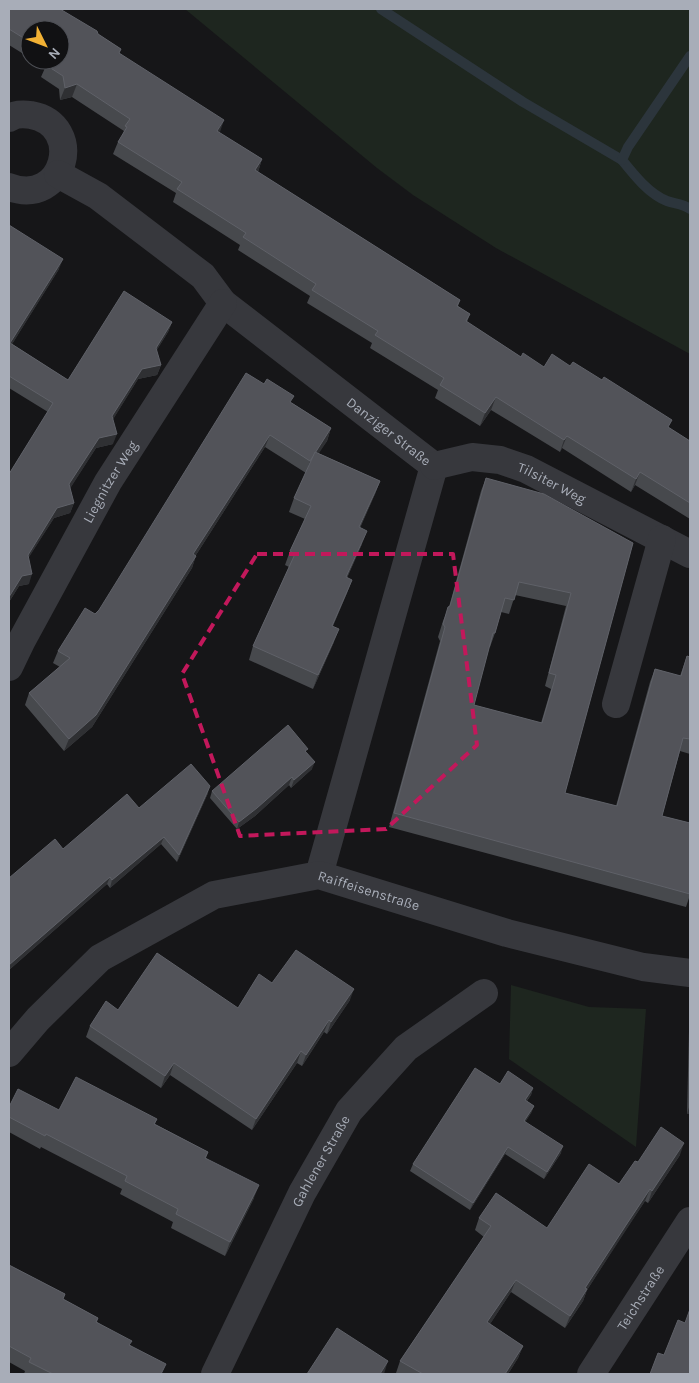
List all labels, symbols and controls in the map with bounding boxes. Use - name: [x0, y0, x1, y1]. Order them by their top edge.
- north arrow: [20, 20, 70, 70]
- text: N: [45, 44, 64, 63]
- street label: Danziger Straße: [343, 394, 434, 470]
- street label: Liegnitzer Weg: [79, 437, 141, 526]
- street label: Tilsiter Weg: [515, 459, 589, 508]
- street label: Raiffeisenstraße: [316, 867, 422, 915]
- street label: Gahlener Straße: [289, 1112, 354, 1210]
- street label: Teichstraße: [614, 1262, 668, 1334]

